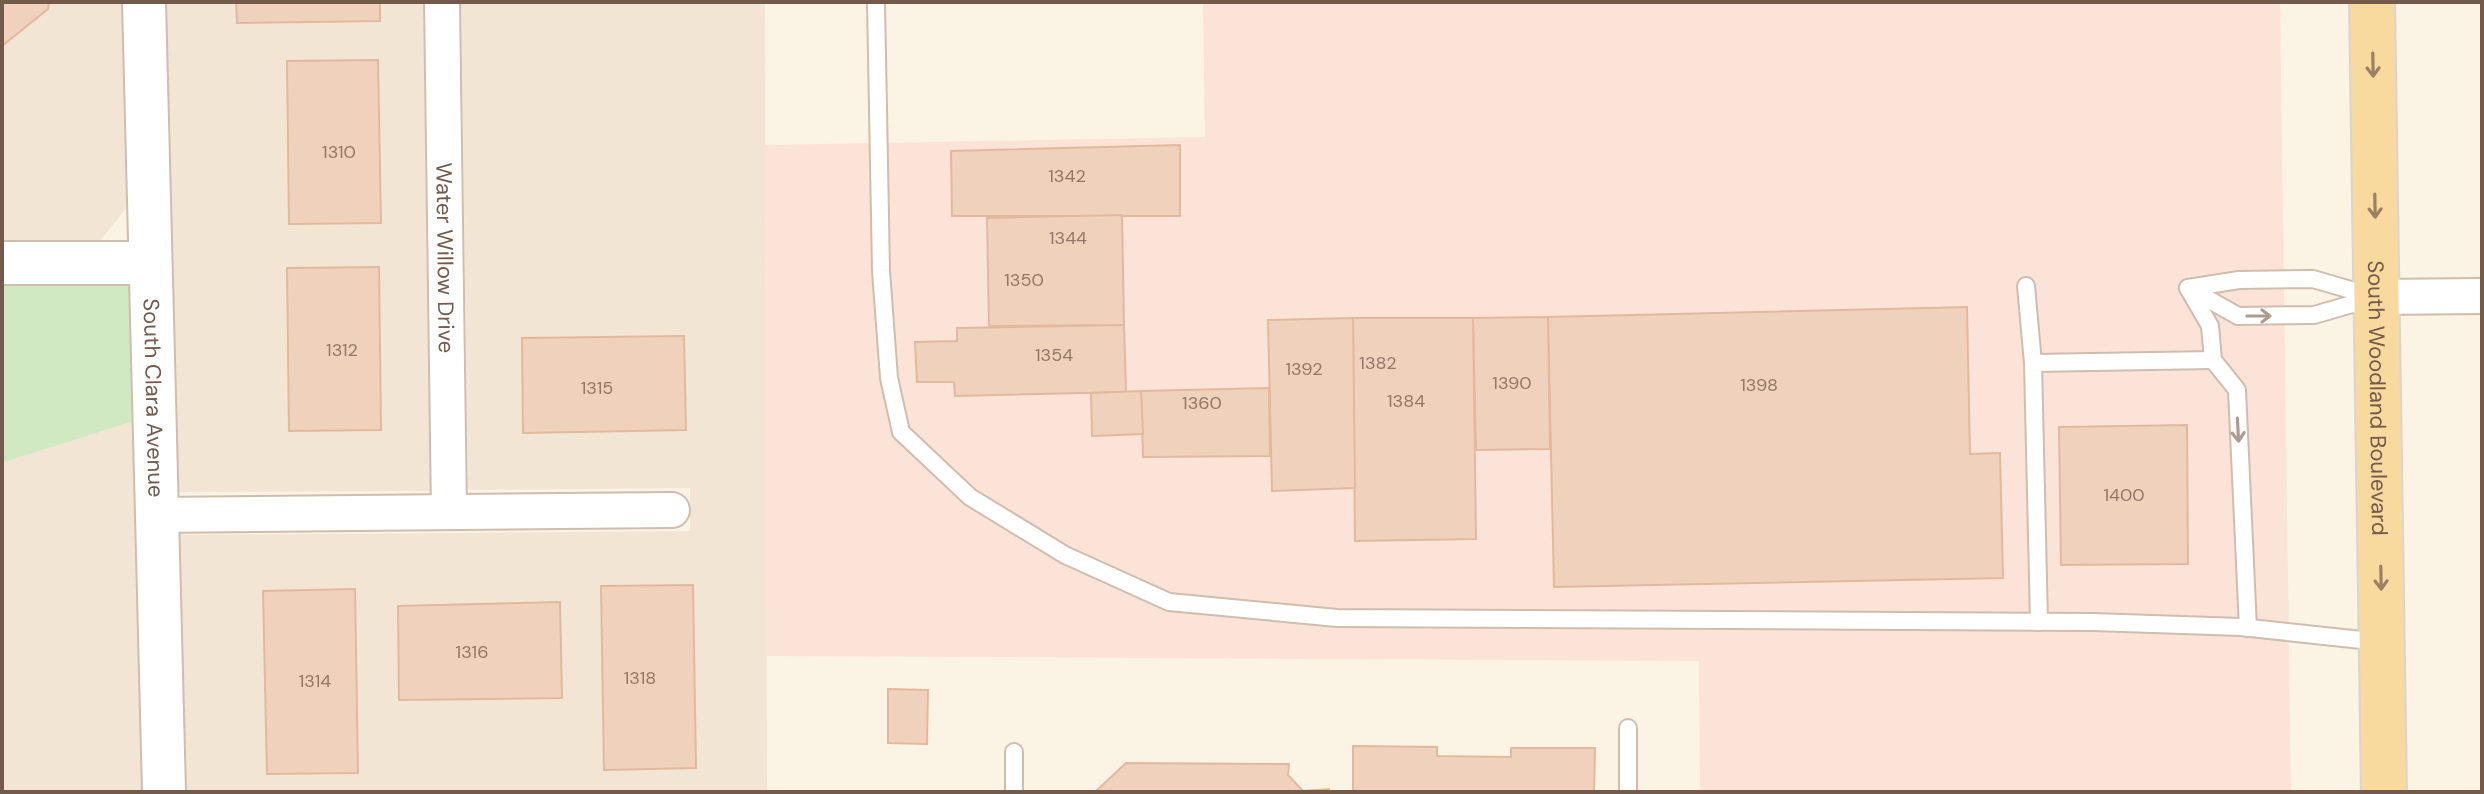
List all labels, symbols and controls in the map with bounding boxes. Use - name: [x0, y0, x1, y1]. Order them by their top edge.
- one-way arrow: [2365, 51, 2380, 78]
- house number: 1310: [322, 140, 356, 164]
- street label: Water Willow Drive: [430, 163, 461, 353]
- house number: 1342: [1048, 164, 1086, 188]
- one-way arrow: [2367, 192, 2383, 219]
- house number: 1344: [1049, 226, 1087, 250]
- street label: South Woodland Boulevard: [2361, 260, 2395, 536]
- house number: 1350: [1004, 268, 1044, 292]
- street label: South Clara Avenue: [137, 298, 171, 498]
- one-way arrow: [2245, 308, 2272, 324]
- house number: 1312: [326, 338, 358, 362]
- house number: 1354: [1035, 343, 1073, 367]
- house number: 1382: [1359, 351, 1397, 375]
- house number: 1392: [1285, 357, 1323, 381]
- house number: 1390: [1492, 371, 1532, 395]
- house number: 1398: [1740, 373, 1778, 397]
- house number: 1315: [581, 376, 613, 400]
- house number: 1384: [1387, 389, 1425, 413]
- house number: 1360: [1182, 391, 1222, 415]
- one-way arrow: [2231, 416, 2246, 443]
- house number: 1400: [2103, 483, 2145, 507]
- one-way arrow: [2373, 564, 2389, 591]
- house number: 1316: [456, 640, 488, 664]
- house number: 1318: [624, 666, 656, 690]
- house number: 1314: [299, 669, 331, 693]

